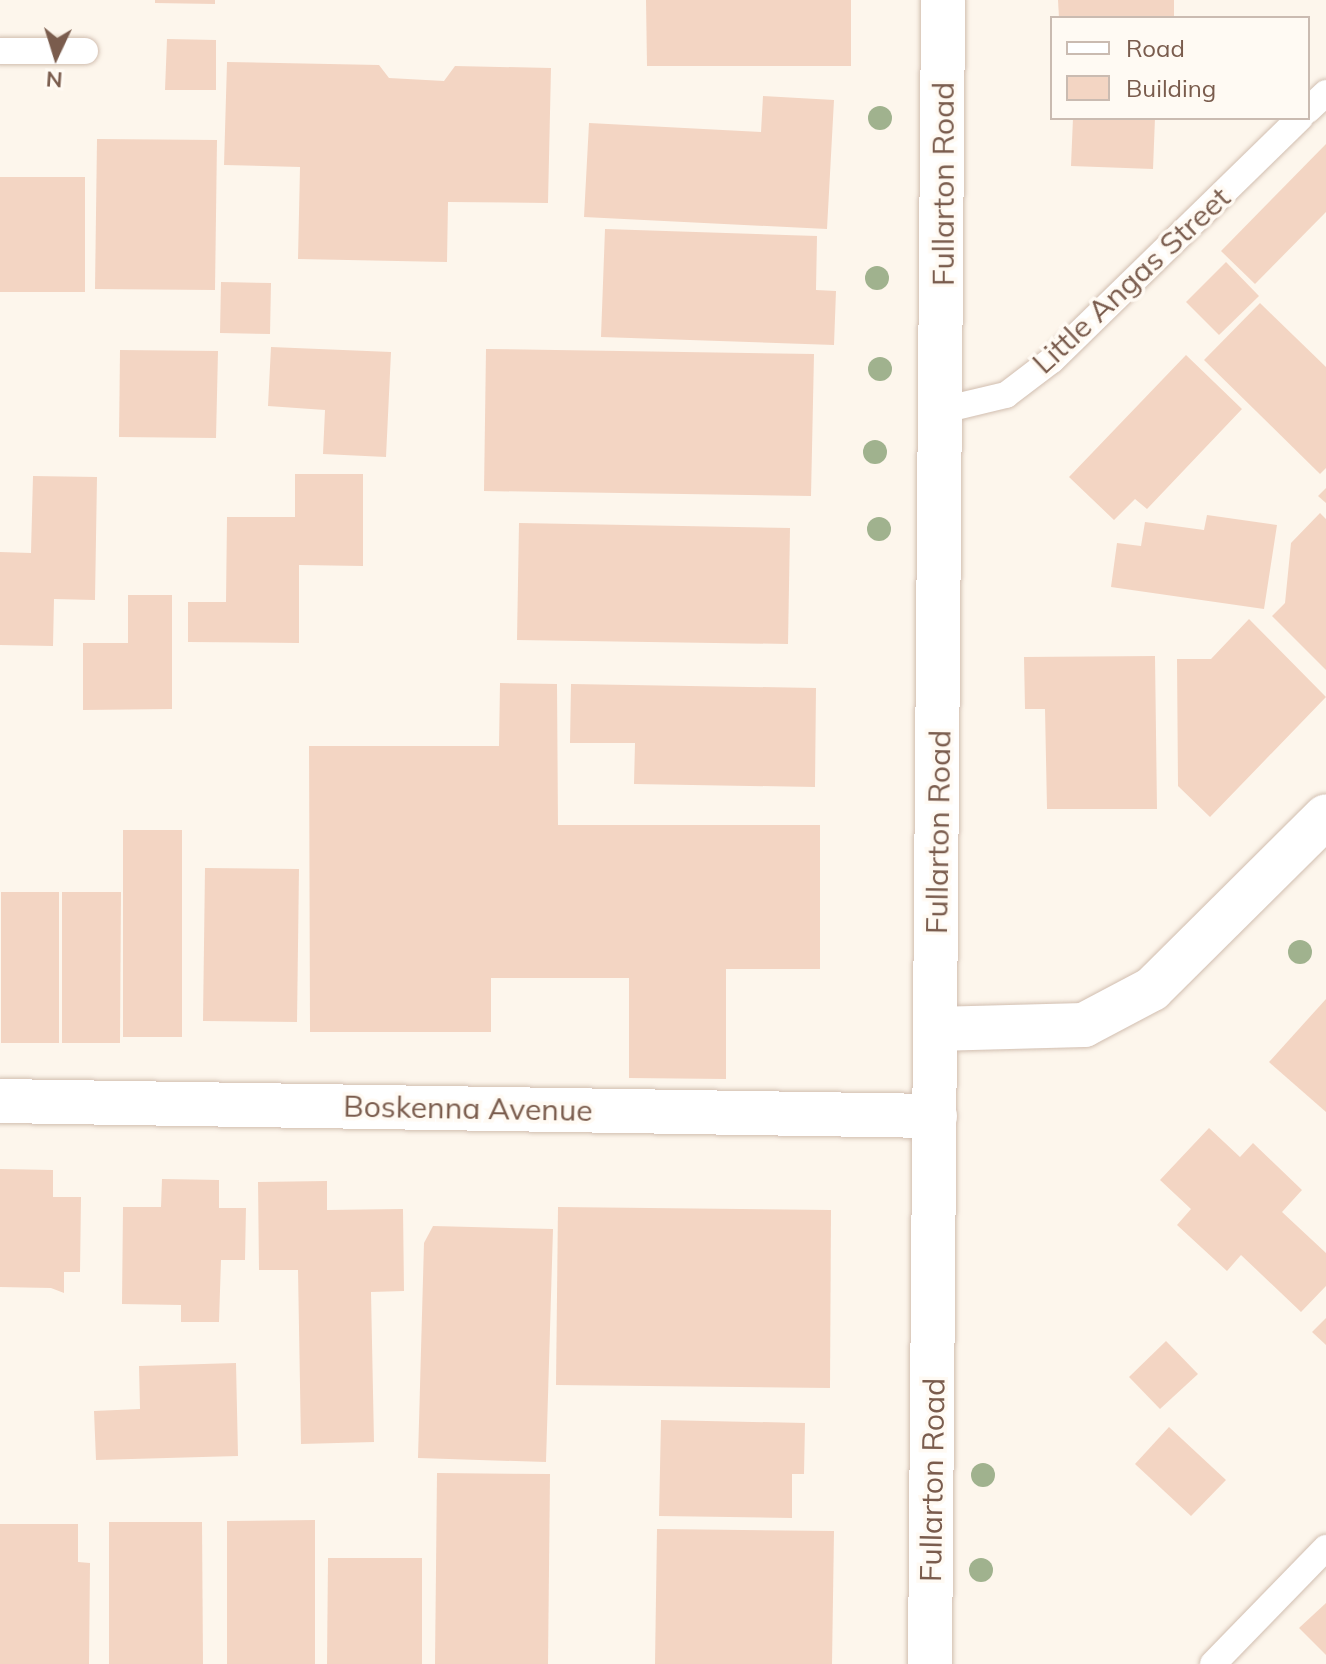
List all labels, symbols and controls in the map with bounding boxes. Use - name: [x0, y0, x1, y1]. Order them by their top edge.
- north arrow: [16, 16, 96, 96]
- legend: [1050, 16, 1310, 120]
- text: Road: [1126, 33, 1185, 63]
- text: N: [45, 65, 64, 94]
- text: Building: [1126, 73, 1216, 103]
- street label: Fullarton Road: [925, 82, 961, 286]
- street label: Little Angas Street: [1025, 179, 1237, 381]
- street label: Fullarton Road: [918, 730, 958, 934]
- street label: Boskenna Avenue: [343, 1088, 593, 1128]
- street label: Fullarton Road: [912, 1378, 952, 1582]

